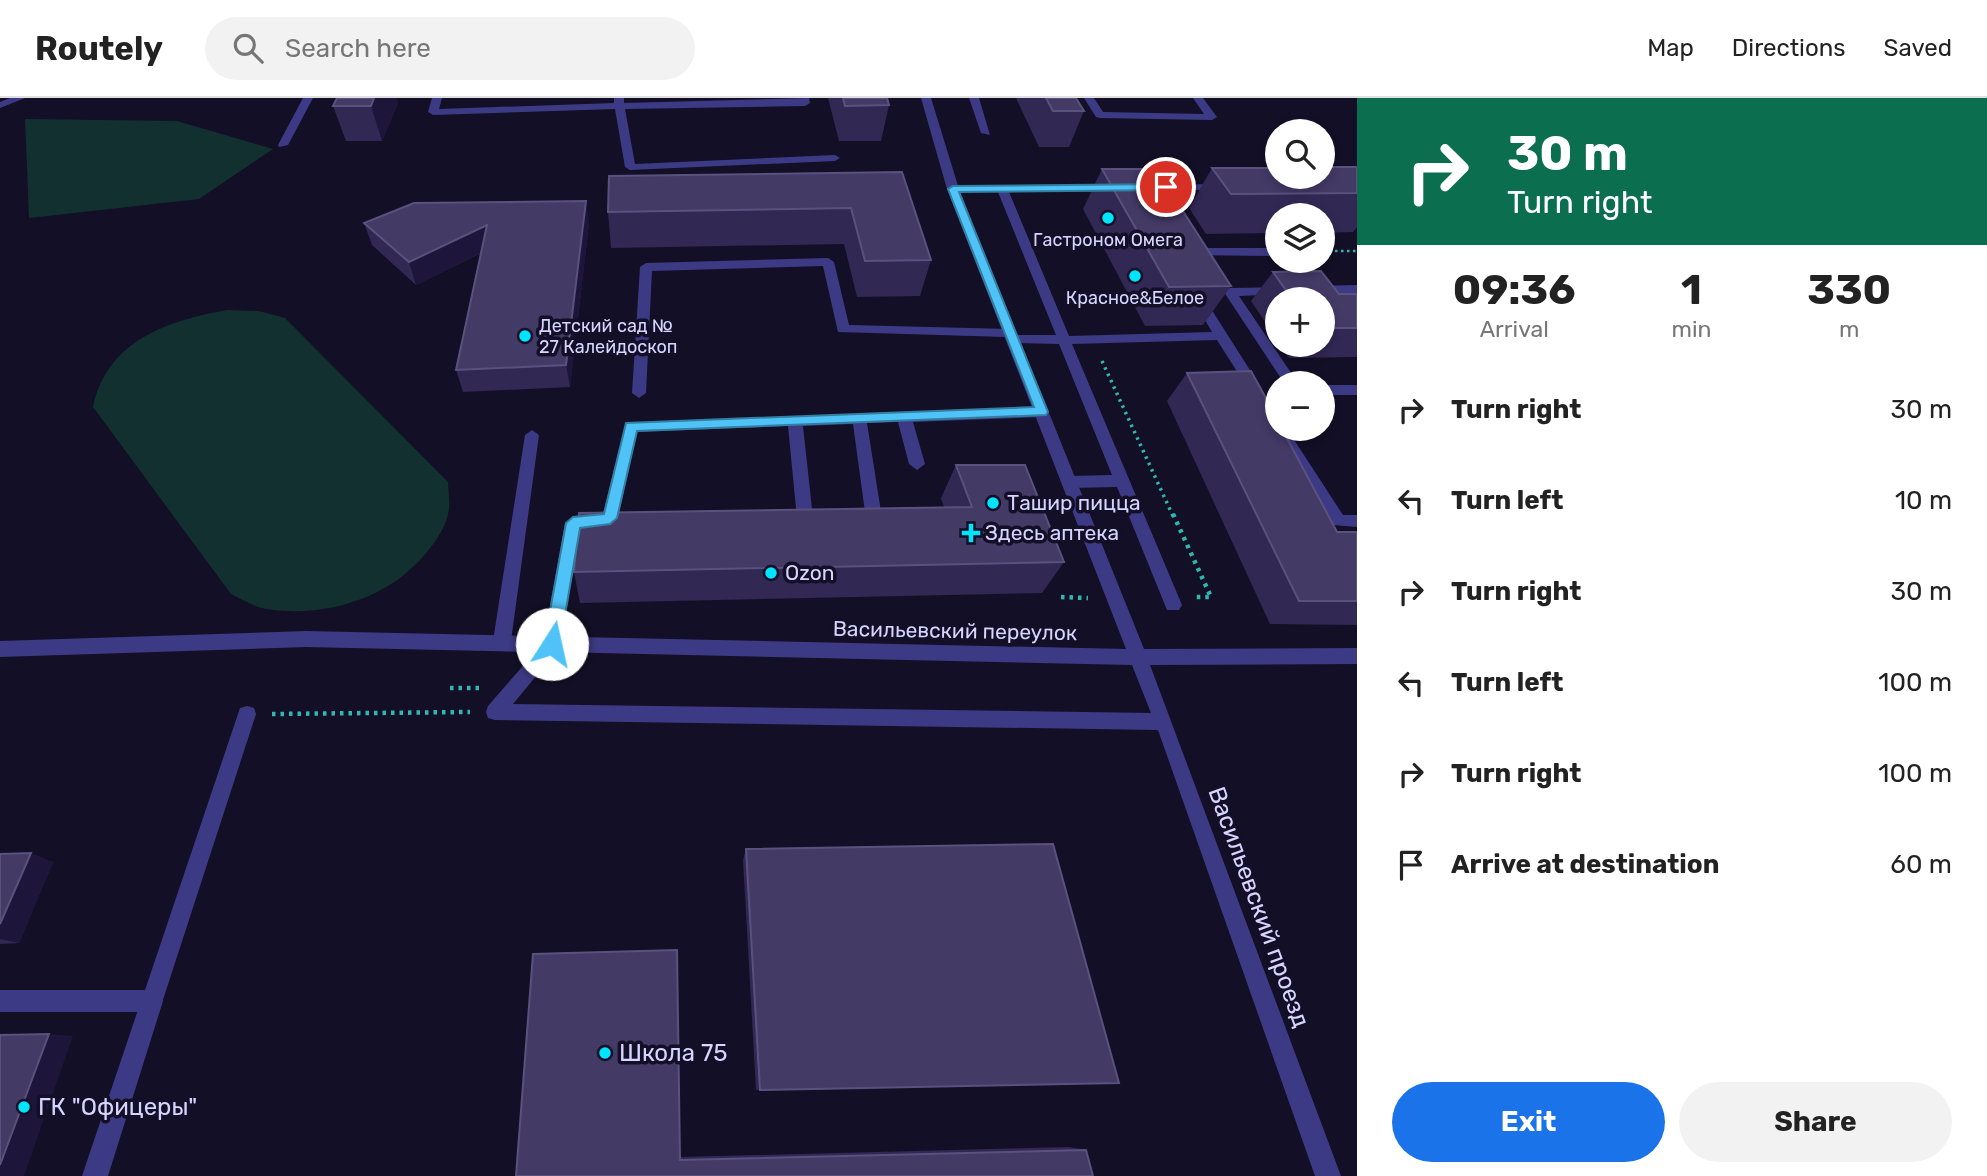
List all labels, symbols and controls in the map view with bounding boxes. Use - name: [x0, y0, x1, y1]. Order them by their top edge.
- search box: [205, 17, 695, 80]
- text: Routely: [35, 29, 163, 68]
- icon: search: [229, 29, 267, 67]
- text: Search here: [285, 33, 431, 64]
- text: Map: [1647, 34, 1694, 62]
- text: Directions: [1732, 34, 1845, 62]
- text: Saved: [1883, 34, 1952, 62]
- map controls: [1265, 119, 1335, 441]
- button: search: [1265, 119, 1335, 189]
- text: 30 m: [1507, 124, 1628, 182]
- icon: right: [1392, 126, 1483, 217]
- pin: [1136, 157, 1196, 217]
- icon: arrive: [1147, 168, 1185, 206]
- text: Turn right: [1507, 183, 1652, 221]
- button: layers: [1265, 203, 1335, 273]
- marker: Гастроном Омега: [1100, 210, 1116, 226]
- place label: Гастроном Омега: [1033, 229, 1183, 251]
- text: 09:36: [1453, 265, 1576, 315]
- text: 1: [1681, 265, 1702, 315]
- text: 330: [1807, 265, 1891, 315]
- marker: Красное&Белое: [1127, 268, 1143, 284]
- place label: Красное&Белое: [1066, 287, 1204, 309]
- button: +: [1265, 287, 1335, 357]
- place label: Детский сад № 27 Калейдоскоп: [539, 315, 677, 358]
- text: Arrival: [1480, 315, 1549, 343]
- text: min: [1671, 315, 1711, 343]
- text: m: [1839, 315, 1859, 343]
- marker: Детский сад № 27 Калейдоскоп: [517, 328, 533, 344]
- button: −: [1265, 371, 1335, 441]
- icon: right: [1392, 391, 1430, 429]
- text: Turn right: [1451, 394, 1581, 425]
- text: 30 m: [1890, 394, 1952, 425]
- icon: left: [1392, 482, 1430, 520]
- text: Turn left: [1451, 485, 1563, 516]
- text: 10 m: [1895, 485, 1952, 516]
- place label: Ташир пицца: [1007, 490, 1141, 515]
- marker: Ташир пицца: [985, 495, 1001, 511]
- place label: Здесь аптека: [985, 520, 1119, 545]
- marker: Здесь аптека: [963, 525, 979, 541]
- place label: Ozon: [785, 560, 835, 585]
- marker: Ozon: [763, 565, 779, 581]
- icon: right: [1392, 573, 1430, 611]
- text: Turn right: [1451, 576, 1581, 607]
- text: 30 m: [1890, 576, 1952, 607]
- position arrow: [515, 607, 589, 681]
- street label: Васильевский переулок: [833, 616, 1077, 645]
- icon: left: [1392, 664, 1430, 702]
- text: Turn left: [1451, 667, 1563, 698]
- text: 100 m: [1878, 667, 1952, 698]
- icon: right: [1392, 755, 1430, 793]
- text: Turn right: [1451, 758, 1581, 789]
- text: 100 m: [1878, 758, 1952, 789]
- street label: Васильевский проезд: [1202, 783, 1316, 1031]
- icon: arrive: [1392, 846, 1430, 884]
- text: Arrive at destination: [1451, 849, 1719, 880]
- text: 60 m: [1890, 849, 1952, 880]
- place label: Школа 75: [619, 1039, 727, 1067]
- marker: Школа 75: [597, 1045, 613, 1061]
- button: Exit: [1392, 1082, 1665, 1162]
- button: Share: [1679, 1082, 1952, 1162]
- place label: ГК "Офицеры": [38, 1093, 197, 1121]
- marker: ГК "Офицеры": [16, 1099, 32, 1115]

